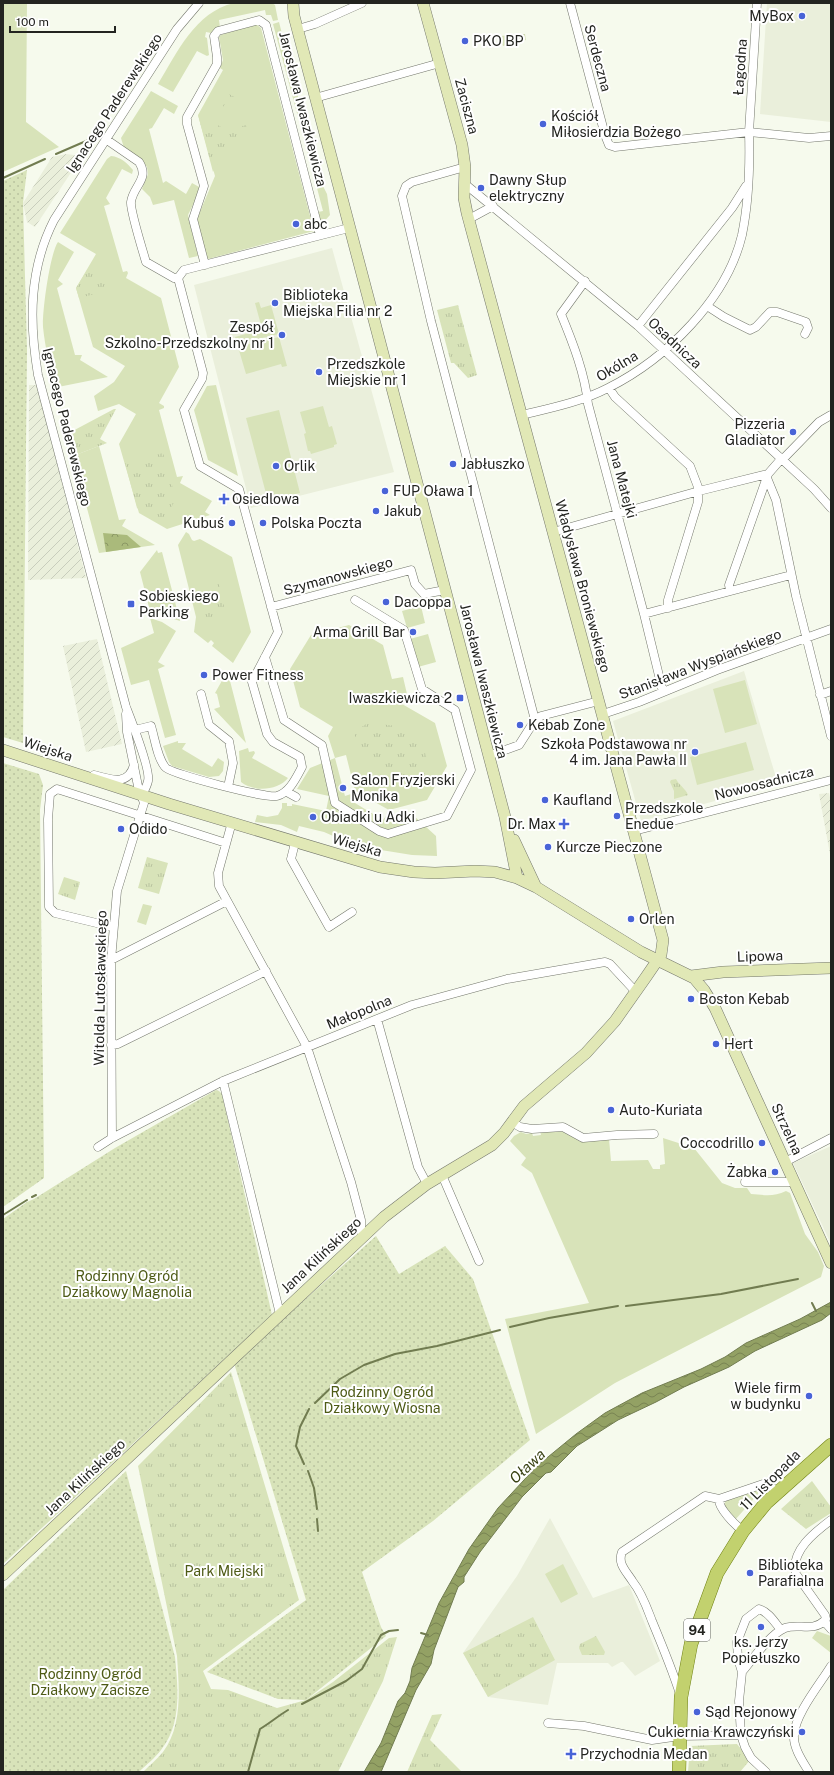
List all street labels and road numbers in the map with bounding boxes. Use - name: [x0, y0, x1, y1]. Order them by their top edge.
- street label: Serdeczna: [581, 23, 615, 93]
- street label: Ignacego Paderewskiego: [63, 30, 165, 176]
- street label: Jarosława Iwaszkiewicza: [276, 30, 330, 188]
- street label: Łagodna: [730, 38, 750, 96]
- street label: Zaciszna: [452, 76, 482, 136]
- street label: Osadnicza: [645, 314, 705, 372]
- street label: Ignacego Paderewskiego: [40, 346, 94, 508]
- street label: Okólna: [593, 347, 641, 385]
- street label: Jana Matejki: [604, 438, 640, 520]
- street label: Władysława Broniewskiego: [552, 498, 614, 674]
- street label: Szymanowskiego: [282, 554, 395, 598]
- street label: Jarosława Iwaszkiewicza: [457, 602, 511, 760]
- street label: Stanisława Wyspiańskiego: [617, 626, 784, 702]
- street label: Wiejska: [21, 734, 75, 764]
- street label: Nowoosadnicza: [713, 763, 815, 803]
- street label: Wiejska: [330, 830, 384, 860]
- street label: Witolda Lutosławskiego: [91, 910, 109, 1066]
- street label: Lipowa: [737, 947, 783, 965]
- street label: Małopolna: [324, 992, 394, 1032]
- street label: Strzelna: [768, 1101, 806, 1157]
- street label: Jana Kilińskiego: [278, 1214, 365, 1296]
- street label: Jana Kilińskiego: [42, 1436, 129, 1518]
- street label: 11 Listopada: [737, 1447, 803, 1513]
- road number: 94: [684, 1619, 710, 1641]

